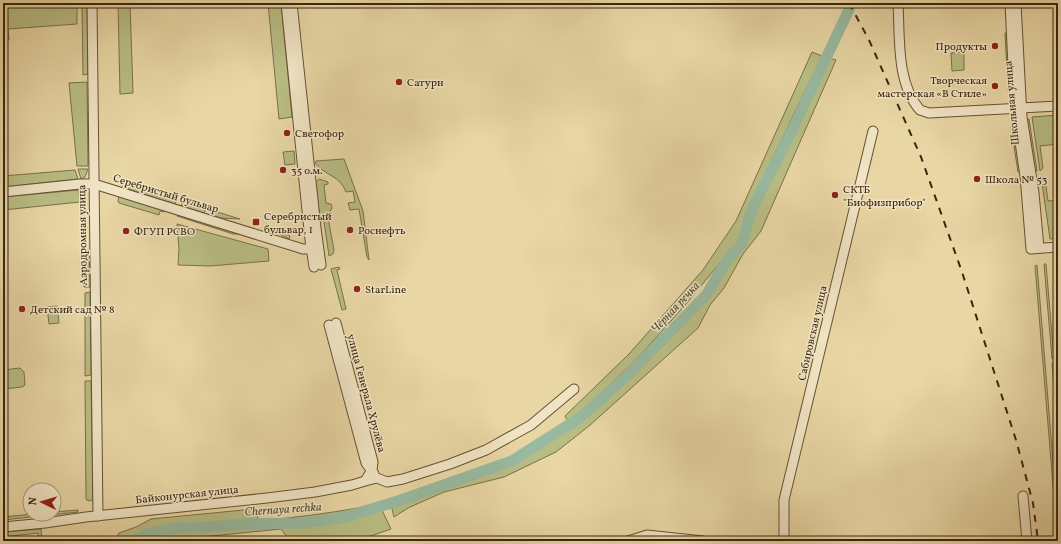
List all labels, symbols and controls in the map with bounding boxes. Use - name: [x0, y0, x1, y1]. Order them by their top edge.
- place label: Продукты: [935, 40, 987, 55]
- marker: Продукты: [990, 41, 1000, 51]
- street label: Школьная улица: [1001, 60, 1024, 146]
- place label: Творческая мастерская «В Стиле»: [877, 74, 987, 102]
- place label: Сатурн: [407, 76, 444, 91]
- marker: Сатурн: [394, 77, 404, 87]
- marker: Творческая мастерская «В Стиле»: [990, 81, 1000, 91]
- place label: Светофор: [295, 127, 344, 142]
- marker: Светофор: [282, 128, 292, 138]
- place label: 35 о.м.: [291, 164, 323, 179]
- marker: 35 о.м.: [278, 165, 288, 175]
- street label: Серебристый бульвар: [111, 171, 220, 218]
- place label: Школа № 53: [985, 173, 1048, 188]
- marker: Школа № 53: [972, 174, 982, 184]
- place label: СКТБ "Биофизприбор": [843, 183, 926, 211]
- street label: Аэродромная улица: [75, 184, 92, 286]
- marker: СКТБ "Биофизприбор": [830, 190, 840, 200]
- place label: Серебристый бульвар, 1: [264, 210, 332, 238]
- marker: Серебристый бульвар, 1: [251, 217, 261, 227]
- place label: Роснефть: [358, 224, 406, 239]
- place label: ФГУП РСВО: [134, 225, 195, 240]
- marker: Роснефть: [345, 225, 355, 235]
- marker: ФГУП РСВО: [121, 226, 131, 236]
- water label: Чёрная речка: [648, 278, 704, 337]
- place label: StarLine: [365, 283, 406, 298]
- marker: StarLine: [352, 284, 362, 294]
- street label: Сабировская улица: [795, 284, 832, 382]
- place label: Детский сад № 8: [30, 303, 115, 318]
- marker: Детский сад № 8: [17, 304, 27, 314]
- street label: улица Генерала Хрулёва: [342, 332, 389, 455]
- north arrow: [22, 482, 62, 522]
- street label: Байконурская улица: [135, 483, 240, 508]
- text: N: [26, 497, 41, 506]
- water label: Chernaya rechka: [244, 499, 323, 521]

